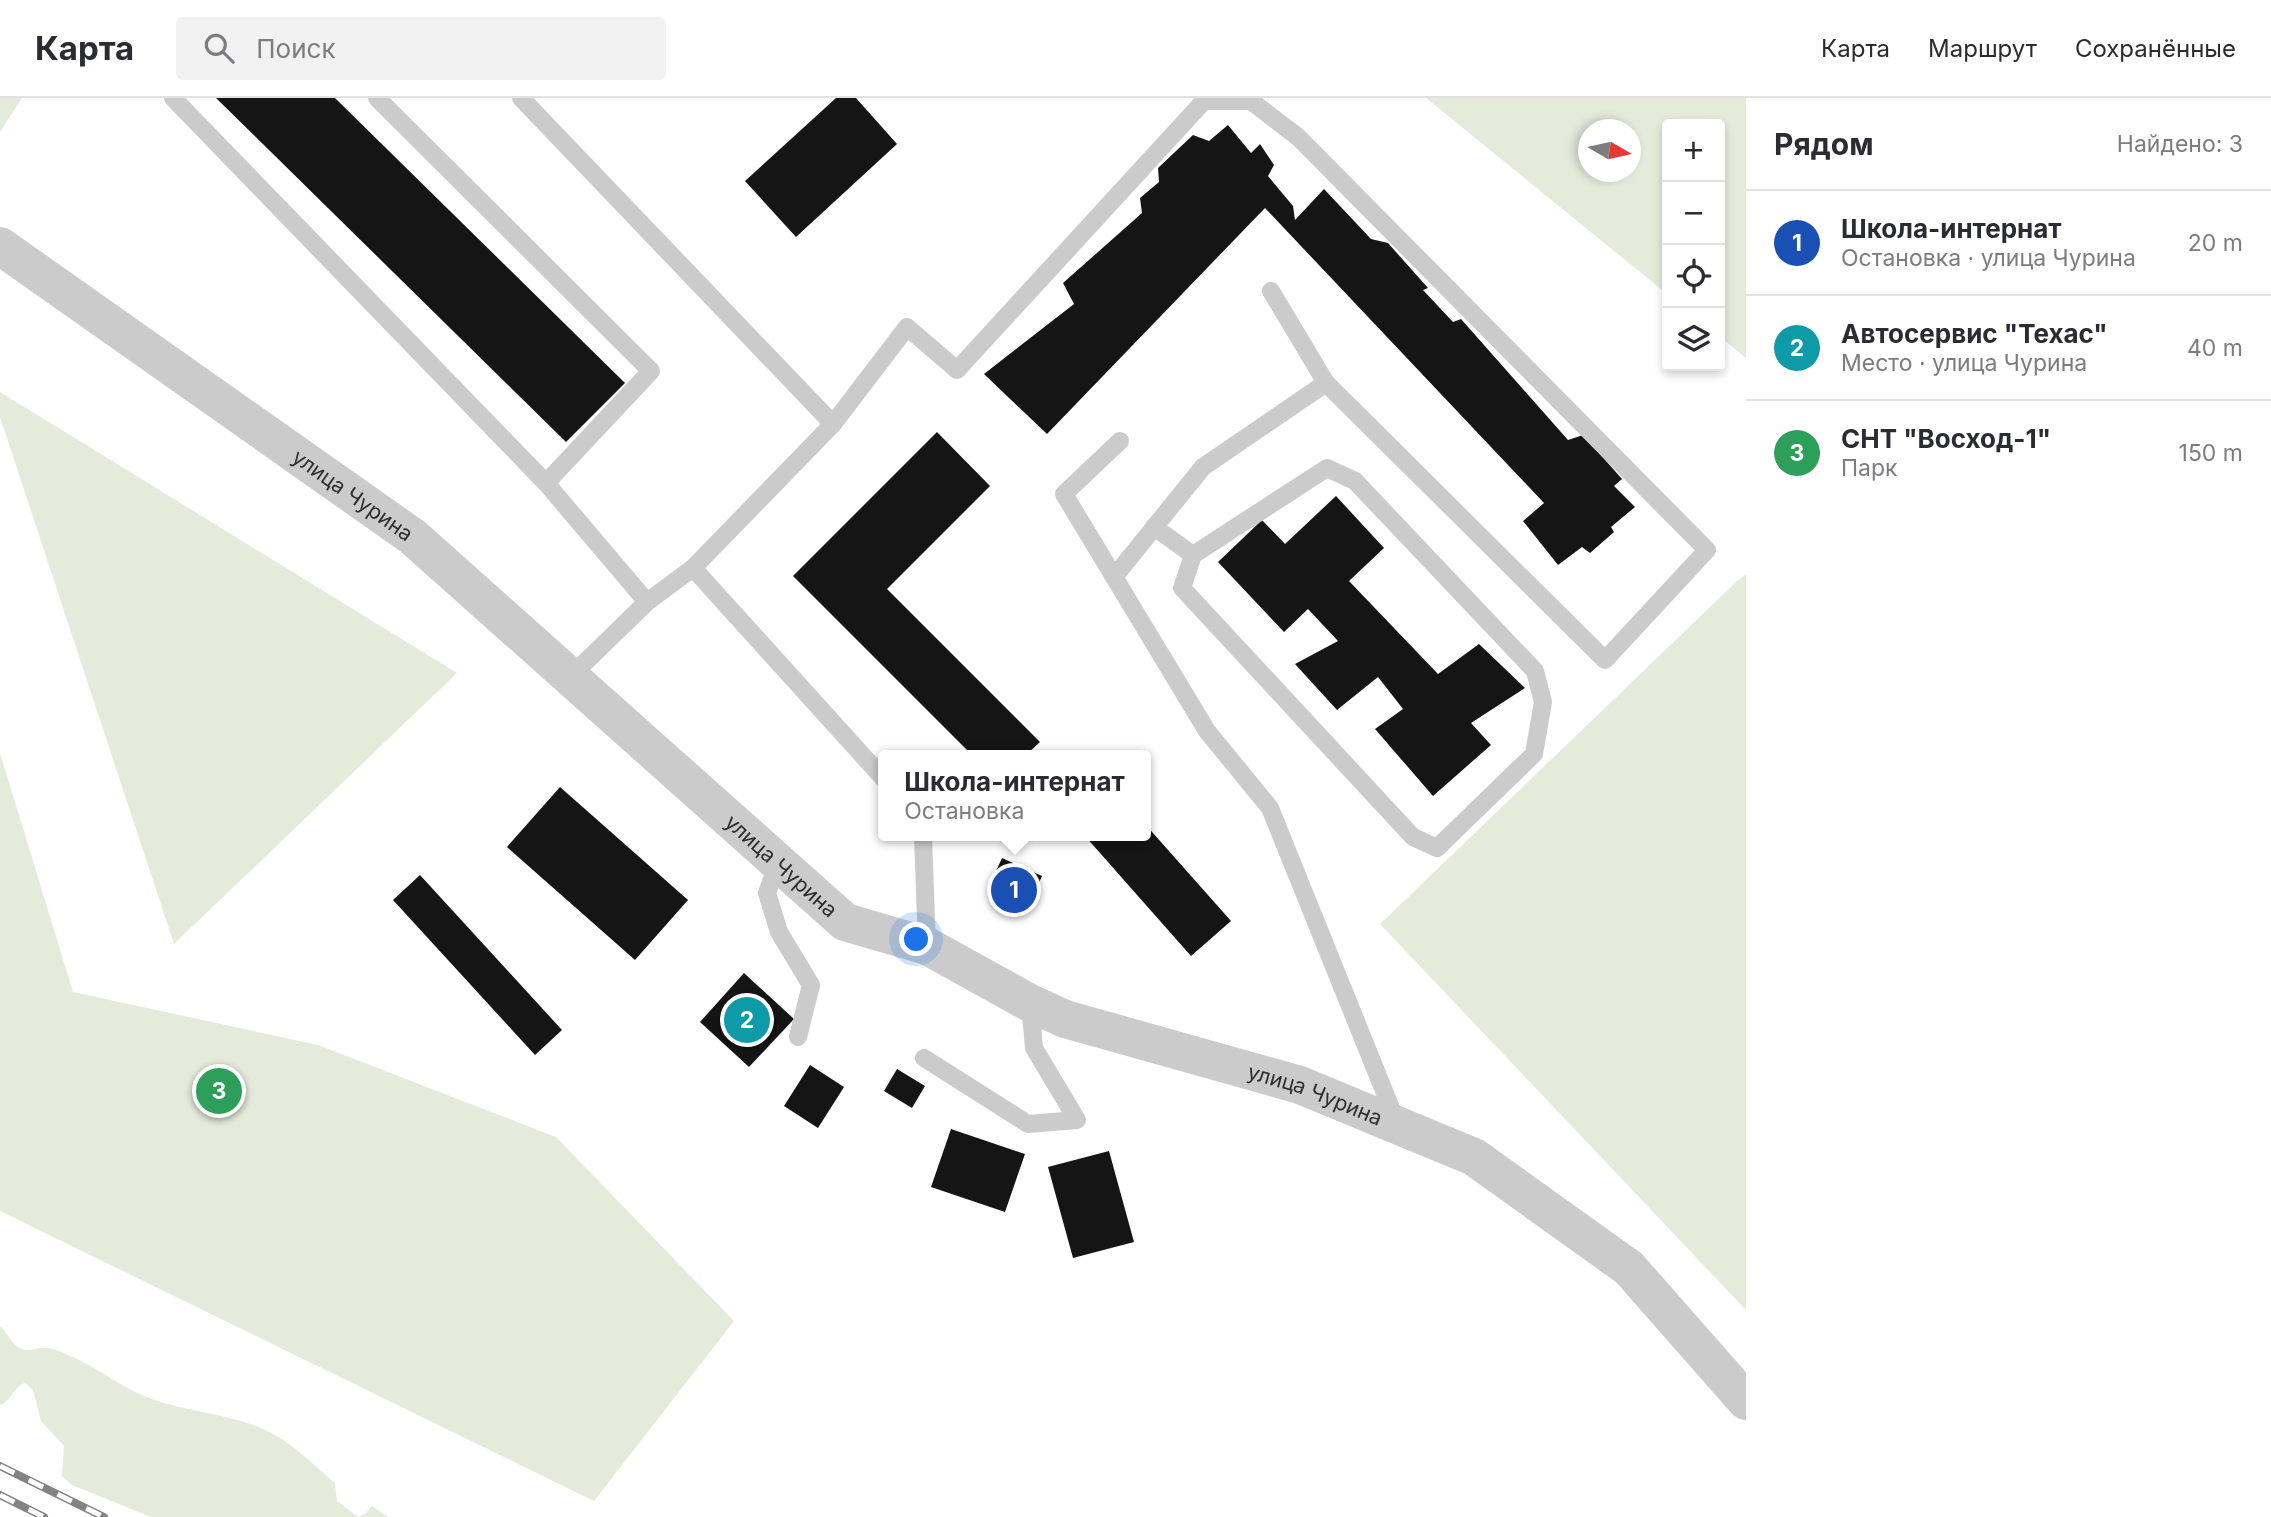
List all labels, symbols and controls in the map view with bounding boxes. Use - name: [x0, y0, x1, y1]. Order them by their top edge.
- search box: [176, 17, 666, 80]
- text: Карта: [35, 28, 134, 68]
- icon: search: [200, 29, 238, 67]
- text: Поиск: [256, 33, 335, 64]
- text: Карта: [1821, 34, 1890, 63]
- text: Маршрут: [1928, 34, 2037, 63]
- text: Сохранённые: [2075, 34, 2236, 63]
- north arrow: [1578, 119, 1641, 182]
- map controls: [1662, 119, 1725, 371]
- button: +: [1662, 119, 1725, 182]
- text: Рядом: [1774, 126, 1874, 162]
- text: Найдено: 3: [2117, 130, 2243, 158]
- button: −: [1662, 182, 1725, 245]
- text: Школа-интернат: [1841, 213, 2062, 244]
- text: 1: [1792, 229, 1802, 257]
- text: 20 m: [2188, 229, 2243, 257]
- text: Остановка · улица Чурина: [1841, 244, 2136, 272]
- button: locate: [1662, 245, 1725, 308]
- button: layers: [1662, 308, 1725, 371]
- text: Автосервис "Техас": [1841, 318, 2108, 349]
- text: 2: [1790, 334, 1804, 362]
- text: 40 m: [2187, 334, 2243, 362]
- text: Место · улица Чурина: [1841, 349, 2087, 377]
- text: СНТ "Восход-1": [1841, 423, 2051, 454]
- text: 3: [1790, 439, 1804, 467]
- text: 150 m: [2179, 439, 2243, 467]
- street label: улица Чурина: [288, 444, 418, 546]
- text: Парк: [1841, 454, 1898, 482]
- popup: [878, 750, 1151, 841]
- text: Школа-интернат: [904, 766, 1125, 797]
- text: Остановка: [904, 797, 1024, 825]
- street label: улица Чурина: [720, 809, 843, 922]
- pin: 1: [991, 864, 1037, 916]
- your location: [899, 922, 933, 956]
- pin: 2: [724, 994, 770, 1046]
- street label: улица Чурина: [1245, 1059, 1386, 1130]
- pin: 3: [196, 1065, 242, 1117]

